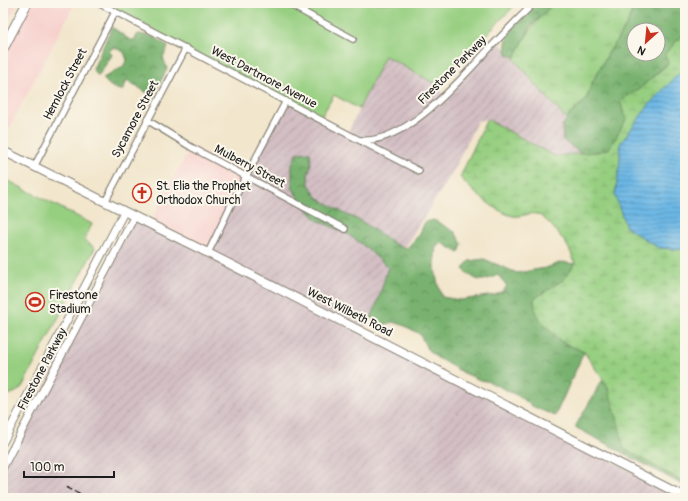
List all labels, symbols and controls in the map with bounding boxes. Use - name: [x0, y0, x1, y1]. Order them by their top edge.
- north arrow: [626, 22, 666, 62]
- street label: Firestone Parkway: [415, 33, 490, 108]
- street label: West Dartmore Avenue: [208, 43, 319, 112]
- text: N: [635, 43, 648, 58]
- street label: Hemlock Street: [40, 46, 91, 123]
- street label: Sycamore Street: [109, 78, 162, 161]
- street label: Mulberry Street: [212, 141, 288, 191]
- place label: St. Elia the Prophet Orthodox Church: [156, 179, 251, 208]
- church icon: St. Elia the Prophet Orthodox Church: [131, 182, 153, 204]
- street label: West Wilbeth Road: [305, 284, 395, 341]
- place label: Firestone Stadium: [49, 288, 98, 317]
- sports icon: Firestone Stadium: [24, 291, 46, 313]
- street label: Firestone Parkway: [14, 326, 70, 413]
- scale bar: [24, 453, 114, 479]
- text: 100 m: [30, 460, 65, 475]

